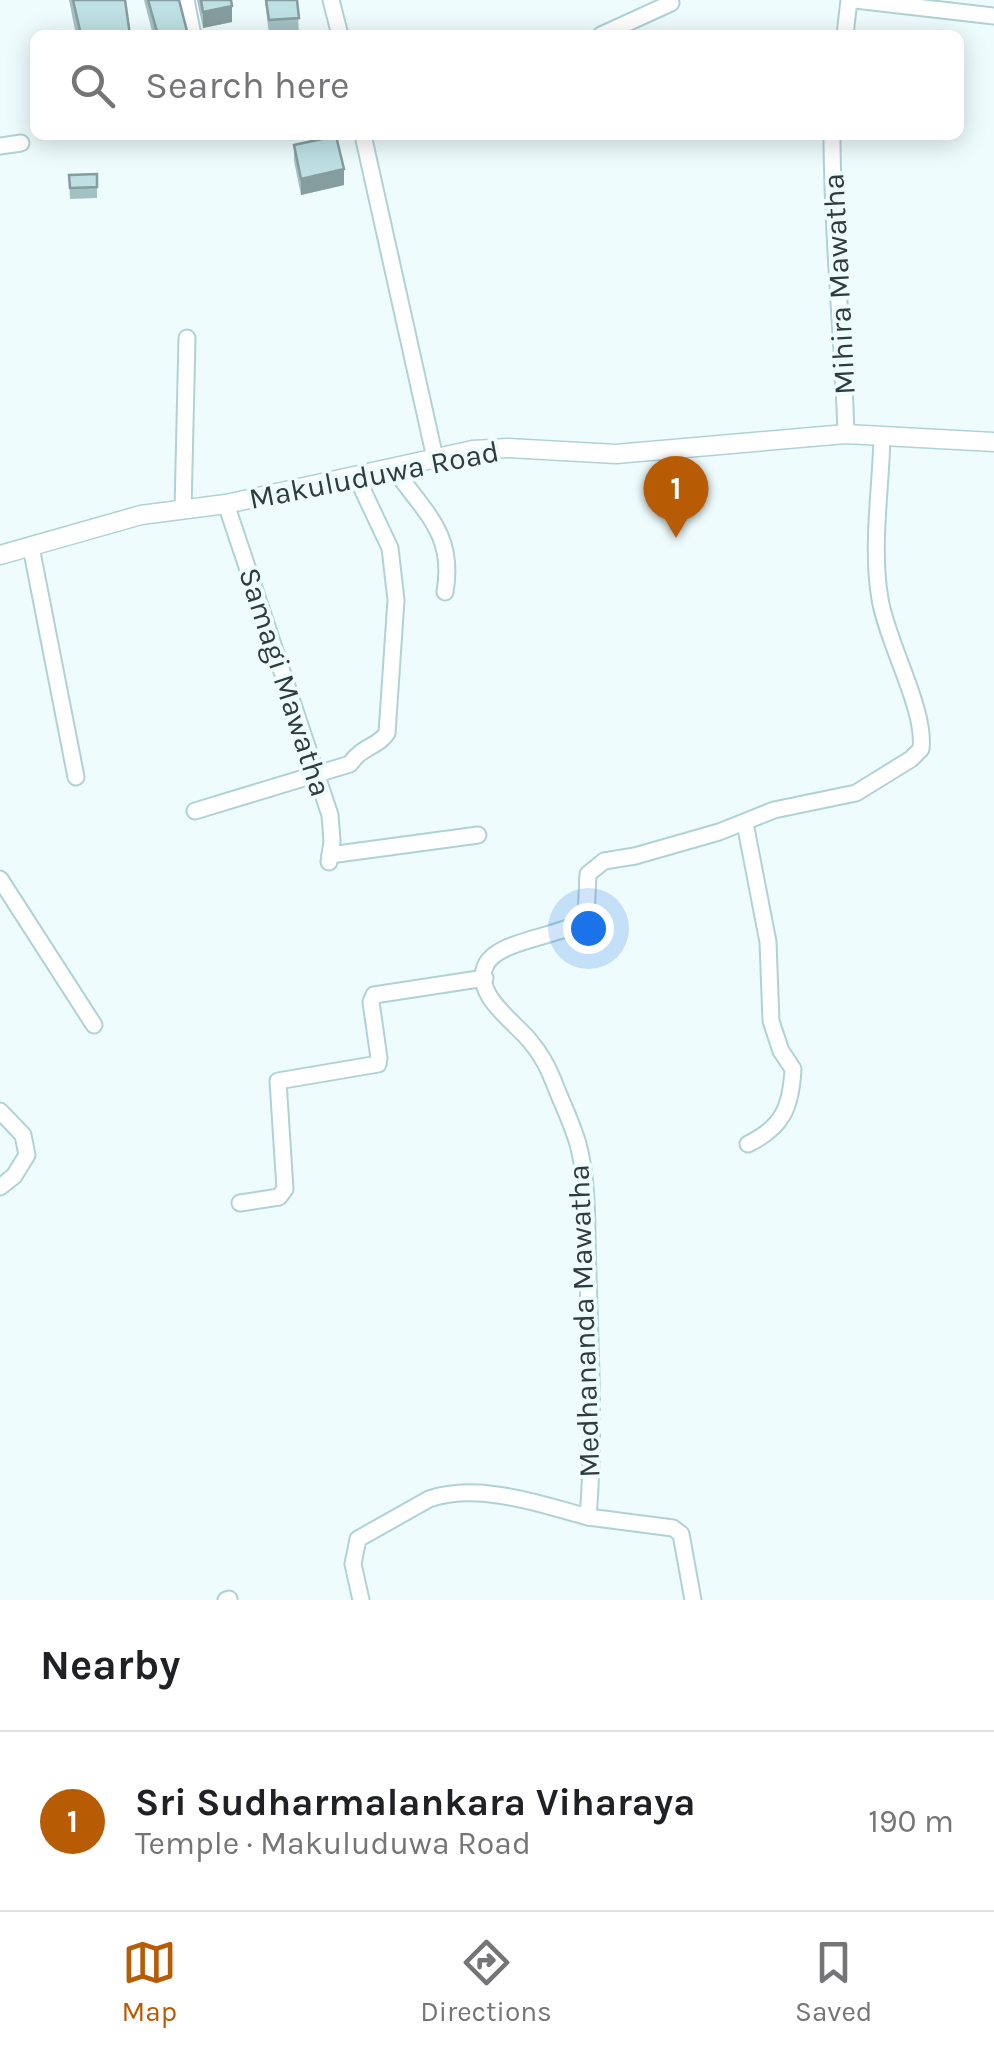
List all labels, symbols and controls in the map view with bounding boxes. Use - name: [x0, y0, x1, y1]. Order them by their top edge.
- search box: [30, 30, 964, 140]
- icon: search: [65, 58, 120, 113]
- text: Search here: [145, 63, 349, 108]
- street label: Mihira Mawatha: [815, 172, 863, 396]
- street label: Makuluduwa Road: [246, 433, 502, 517]
- pin: 1: [644, 456, 708, 538]
- street label: Samagi Mawatha: [231, 563, 339, 801]
- your location: [563, 903, 614, 954]
- street label: Medhananda Mawatha: [561, 1164, 607, 1478]
- text: Nearby: [40, 1640, 180, 1690]
- text: Sri Sudharmalankara Viharaya: [135, 1780, 695, 1825]
- text: 1: [67, 1803, 78, 1840]
- text: 190 m: [868, 1803, 954, 1840]
- text: Temple · Makuluduwa Road: [135, 1825, 531, 1862]
- tab: Map: [122, 1935, 177, 2028]
- tab: Directions: [420, 1935, 552, 2028]
- tab: Saved: [795, 1935, 872, 2028]

